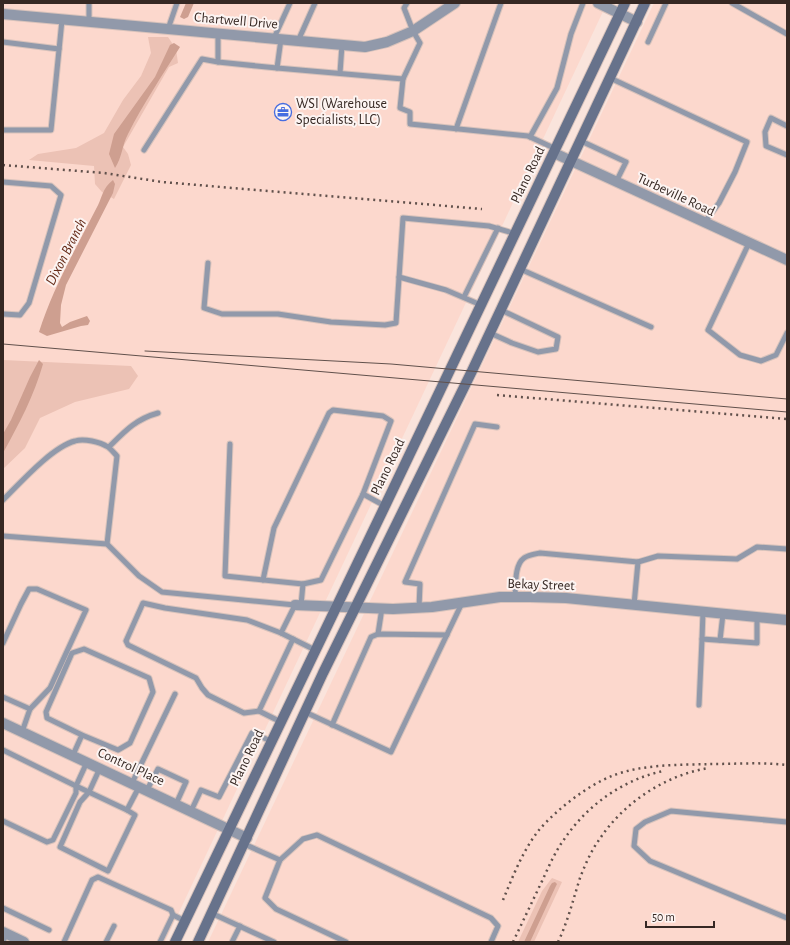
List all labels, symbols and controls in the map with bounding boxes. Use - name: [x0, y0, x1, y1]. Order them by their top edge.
- street label: Chartwell Drive: [194, 10, 278, 32]
- place label: WSI (Warehouse Specialists, LLC): [296, 97, 387, 127]
- office icon: WSI (Warehouse Specialists, LLC): [273, 102, 293, 122]
- street label: Plano Road: [508, 144, 548, 206]
- street label: Turbeville Road: [635, 171, 717, 219]
- water label: Dixon Branch: [43, 216, 89, 288]
- street label: Plano Road: [368, 436, 408, 498]
- street label: Bekay Street: [507, 577, 575, 593]
- street label: Plano Road: [227, 727, 267, 789]
- street label: Control Place: [96, 746, 166, 788]
- scale bar: [646, 903, 714, 929]
- text: 50 m: [652, 911, 675, 923]

